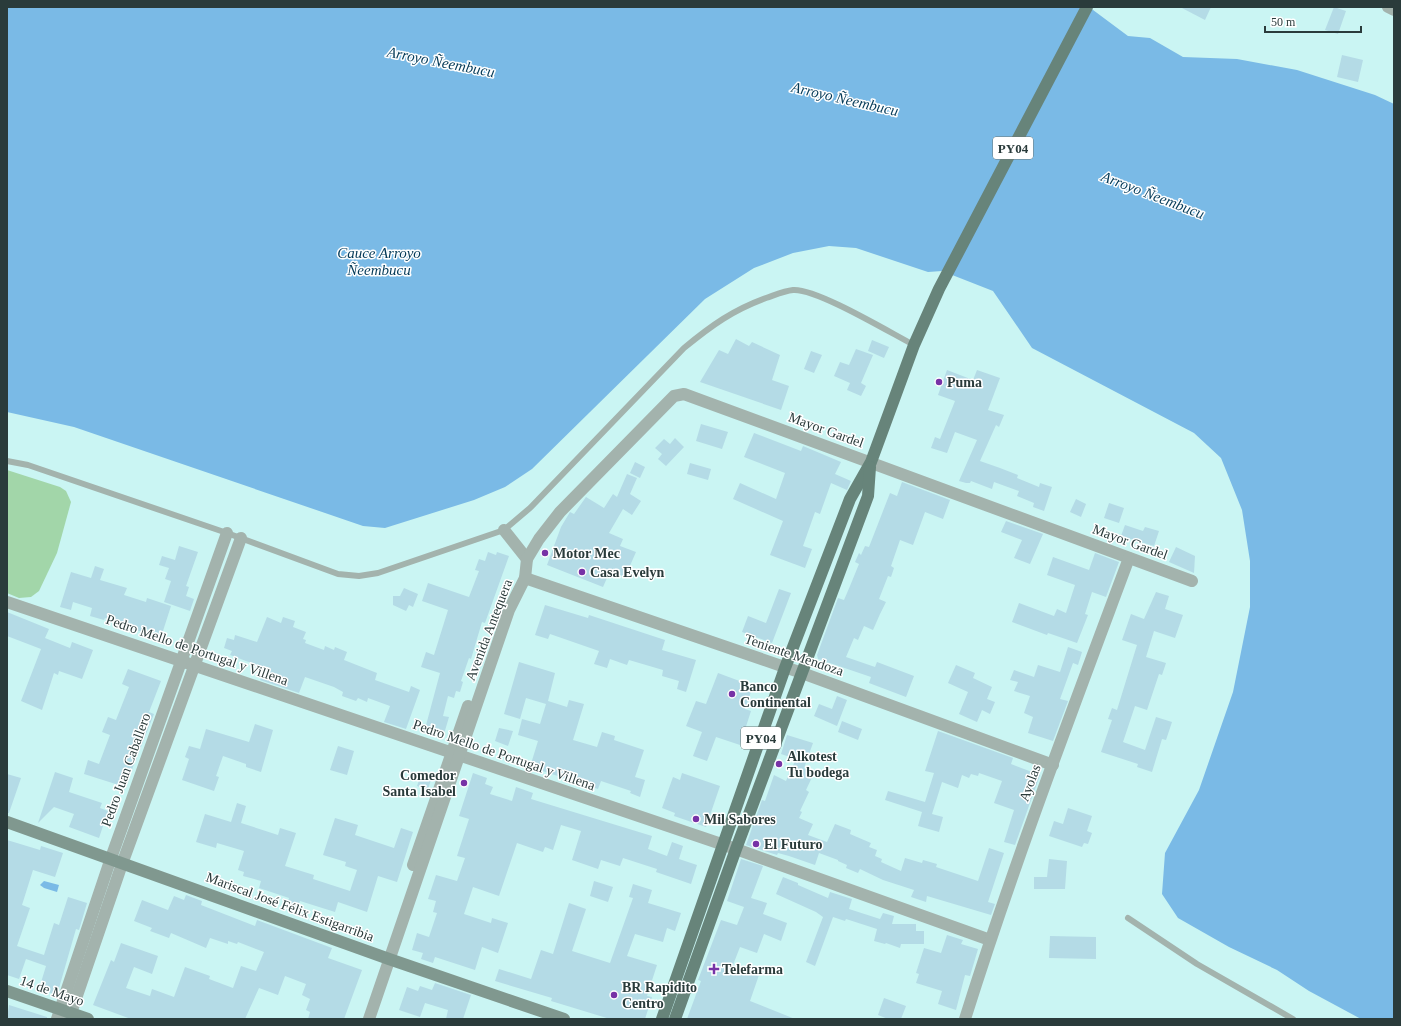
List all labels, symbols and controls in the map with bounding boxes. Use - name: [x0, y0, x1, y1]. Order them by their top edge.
- scale bar: [1265, 8, 1361, 34]
- text: 50 m: [1271, 15, 1296, 29]
- water label: Arroyo Ñeembucu: [385, 44, 496, 80]
- water label: Arroyo Ñeembucu: [789, 79, 900, 119]
- road number: PY04: [993, 137, 1033, 159]
- water label: Arroyo Ñeembucu: [1098, 168, 1207, 222]
- water label: Cauce Arroyo Ñeembucu: [337, 245, 421, 278]
- place label: Puma: [947, 375, 982, 390]
- marker: Puma: [934, 377, 944, 387]
- street label: Mayor Gardel: [786, 409, 866, 451]
- street label: Mayor Gardel: [1090, 521, 1170, 563]
- place label: Motor Mec: [553, 546, 620, 561]
- marker: Motor Mec: [540, 548, 550, 558]
- place label: Casa Evelyn: [590, 565, 665, 580]
- marker: Casa Evelyn: [577, 567, 587, 577]
- street label: Avenida Antequera: [463, 576, 516, 683]
- street label: Pedro Mello de Portugal y Villena: [104, 612, 291, 688]
- street label: Teniente Mendoza: [743, 631, 846, 679]
- place label: Banco Continental: [740, 679, 811, 710]
- marker: Banco Continental: [727, 689, 737, 699]
- street label: Pedro Juan Caballero: [98, 711, 154, 829]
- street label: Pedro Mello de Portugal y Villena: [411, 717, 598, 793]
- road number: PY04: [741, 727, 781, 749]
- place label: Alkotest Tu bodega: [787, 749, 849, 780]
- marker: Alkotest Tu bodega: [774, 759, 784, 769]
- street label: Ayolas: [1016, 762, 1044, 804]
- place label: Comedor Santa Isabel: [382, 768, 456, 799]
- marker: Comedor Santa Isabel: [459, 778, 469, 788]
- place label: Mil Sabores: [704, 812, 776, 827]
- marker: Mil Sabores: [691, 814, 701, 824]
- place label: El Futuro: [764, 837, 822, 852]
- marker: El Futuro: [751, 839, 761, 849]
- street label: Mariscal José Félix Estigarribia: [204, 870, 377, 945]
- place label: Telefarma: [722, 962, 783, 977]
- marker: Telefarma: [709, 964, 719, 974]
- street label: 14 de Mayo: [18, 973, 86, 1009]
- place label: BR Rapidito Centro: [622, 980, 697, 1011]
- marker: BR Rapidito Centro: [609, 990, 619, 1000]

